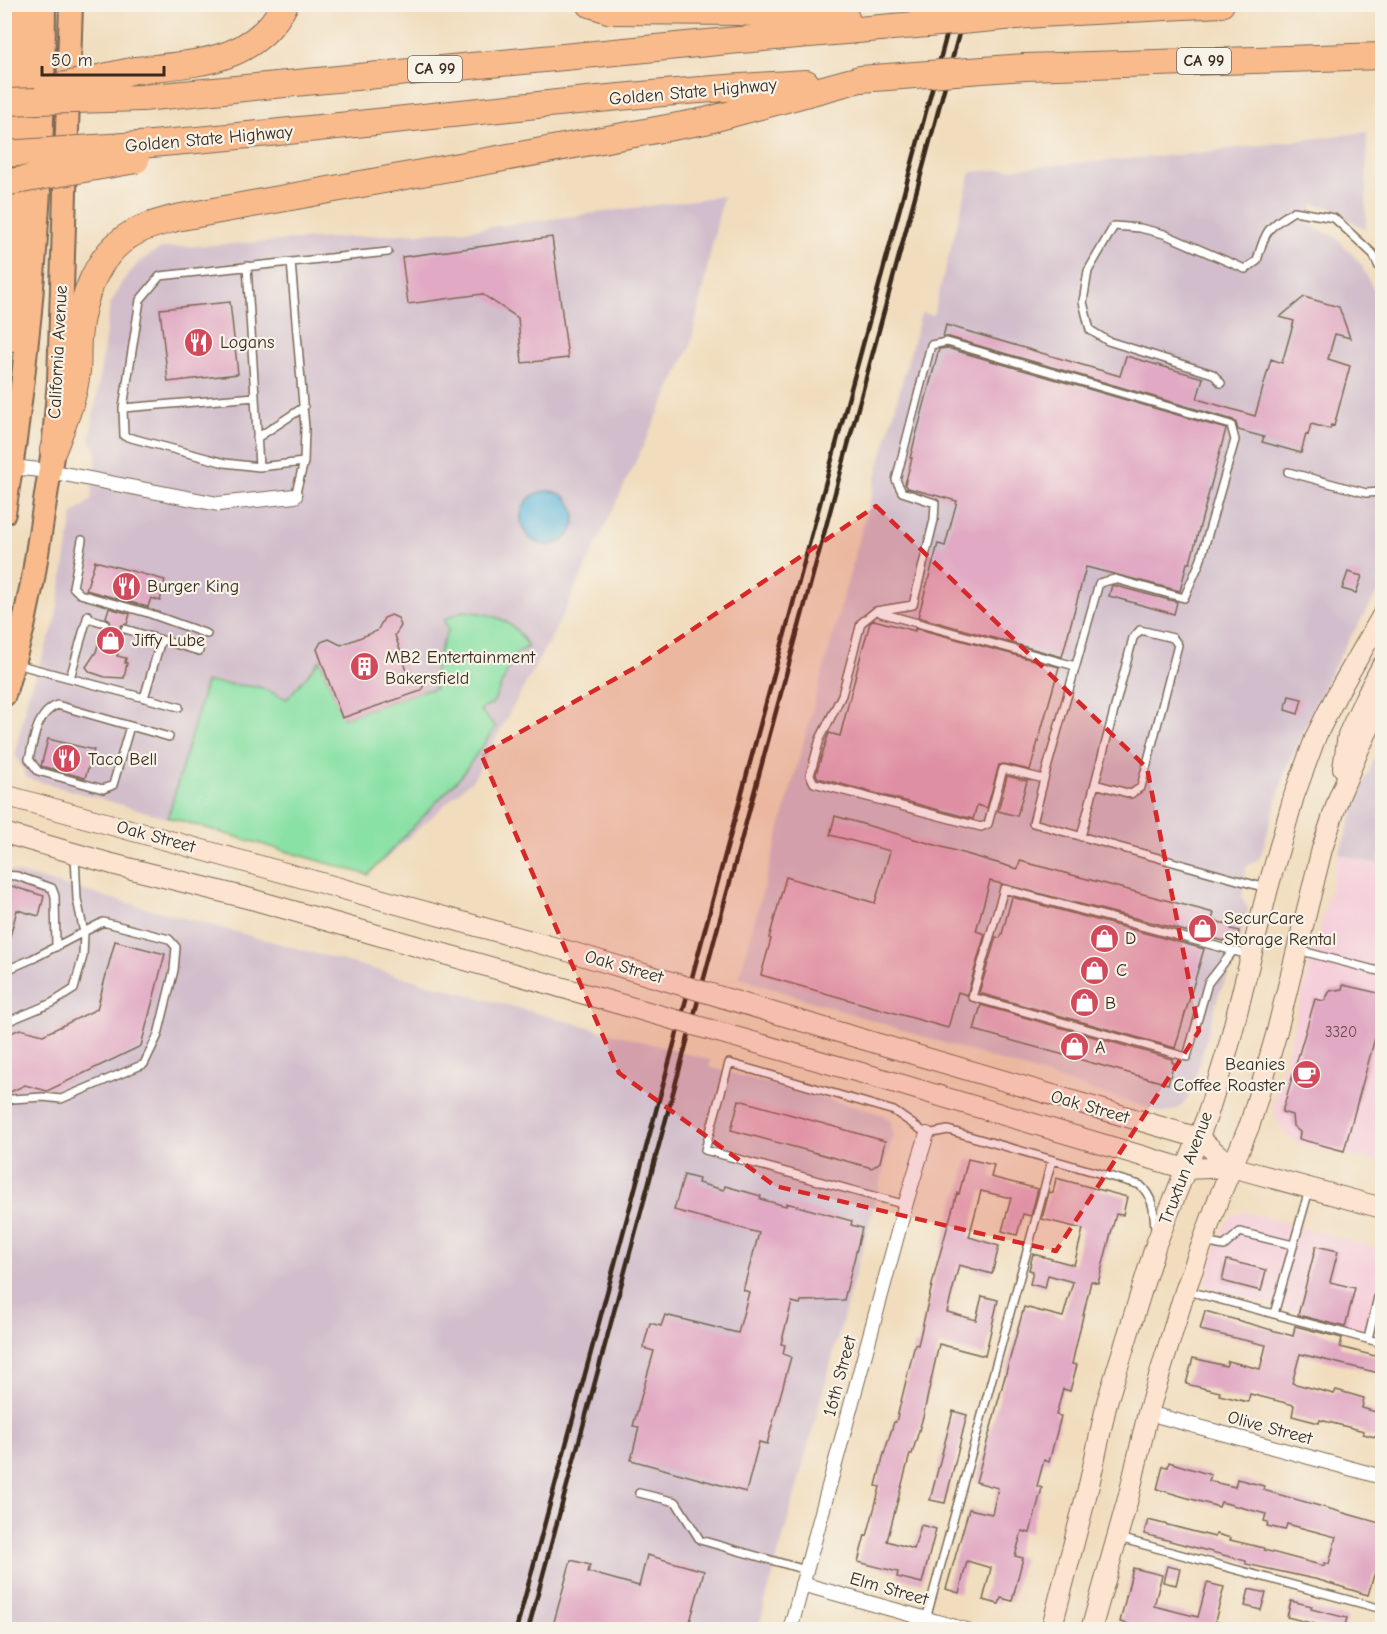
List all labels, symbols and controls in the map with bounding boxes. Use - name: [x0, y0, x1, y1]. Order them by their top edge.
- scale bar: [42, 39, 164, 77]
- road number: CA 99: [1177, 48, 1231, 74]
- text: 50 m: [51, 50, 93, 71]
- road number: CA 99: [408, 56, 462, 82]
- street label: Golden State Highway: [608, 74, 779, 110]
- street label: Golden State Highway: [124, 121, 295, 157]
- street label: California Avenue: [44, 285, 72, 419]
- restaurant icon: Logans: [183, 326, 215, 358]
- place label: Logans: [220, 332, 275, 353]
- restaurant icon: Burger King: [110, 570, 142, 602]
- place label: Burger King: [147, 576, 239, 597]
- shop icon: Jiffy Lube: [95, 624, 127, 656]
- place label: Jiffy Lube: [132, 630, 205, 651]
- place label: MB2 Entertainment Bakersfield: [385, 647, 536, 689]
- building icon: MB2 Entertainment Bakersfield: [348, 651, 380, 683]
- restaurant icon: Taco Bell: [51, 743, 83, 775]
- place label: Taco Bell: [88, 749, 157, 770]
- street label: Oak Street: [114, 816, 198, 858]
- place label: SecurCare Storage Rental: [1224, 908, 1336, 950]
- shop icon: SecurCare Storage Rental: [1187, 912, 1219, 944]
- shop icon: D: [1088, 922, 1120, 954]
- place label: D: [1125, 928, 1136, 949]
- street label: Oak Street: [582, 946, 666, 988]
- shop icon: C: [1079, 954, 1111, 986]
- place label: C: [1116, 960, 1127, 981]
- shop icon: B: [1068, 987, 1100, 1019]
- place label: B: [1105, 993, 1116, 1014]
- house number: 3320: [1325, 1023, 1357, 1041]
- shop icon: A: [1058, 1031, 1090, 1063]
- place label: A: [1095, 1037, 1105, 1058]
- place label: Beanies Coffee Roaster: [1173, 1054, 1286, 1096]
- cafe icon: Beanies Coffee Roaster: [1290, 1058, 1322, 1090]
- street label: Oak Street: [1048, 1086, 1132, 1128]
- street label: Truxtun Avenue: [1155, 1109, 1217, 1227]
- street label: 16th Street: [819, 1332, 861, 1419]
- street label: Olive Street: [1225, 1407, 1315, 1450]
- street label: Elm Street: [847, 1568, 932, 1610]

